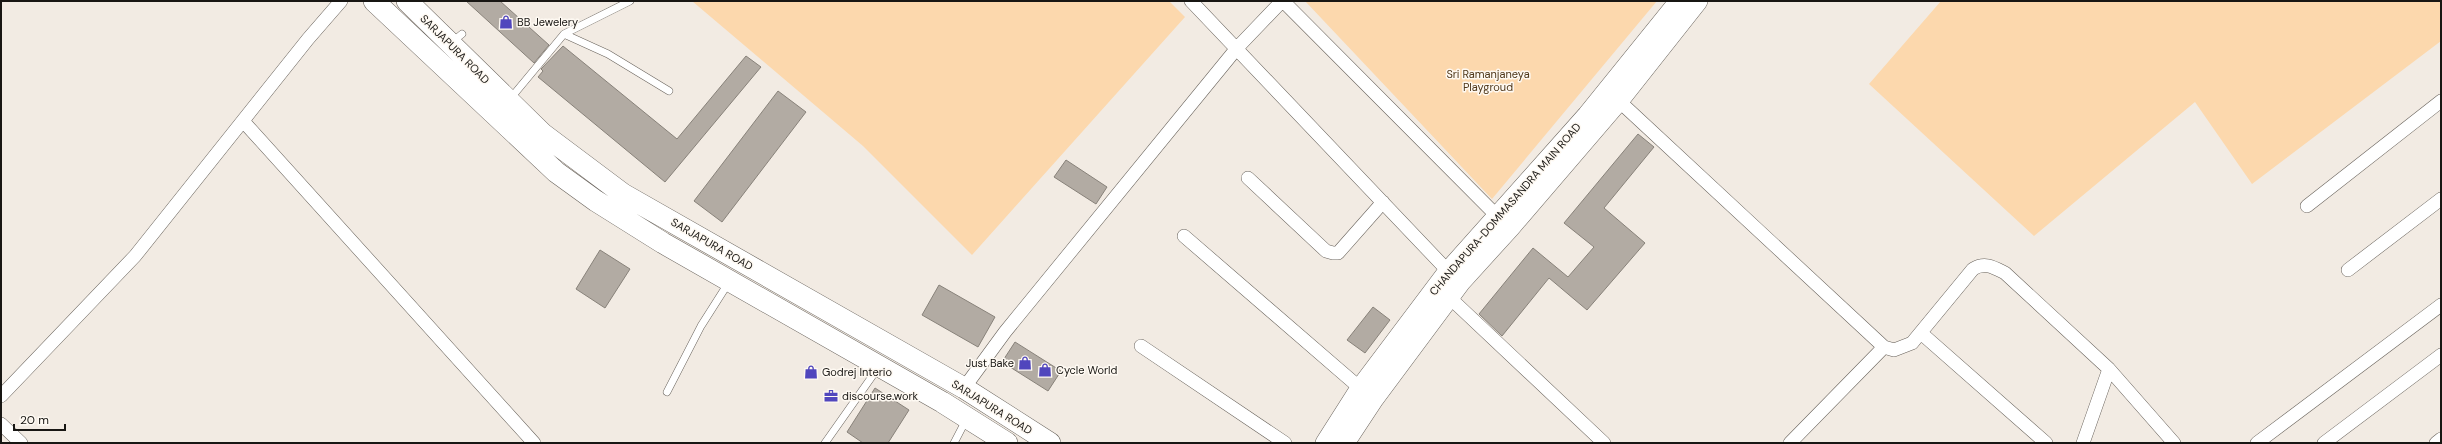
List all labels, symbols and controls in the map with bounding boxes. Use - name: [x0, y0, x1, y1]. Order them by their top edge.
- street label: SARJAPURA ROAD: [417, 11, 493, 87]
- shop icon: BB Jewelery: [498, 14, 514, 30]
- place label: BB Jewelery: [517, 15, 578, 29]
- park label: Sri Ramanjaneya Playgroud: [1446, 67, 1530, 94]
- street label: CHANDAPURA-DOMMASANDRA MAIN ROAD: [1426, 119, 1584, 298]
- street label: SARJAPURA ROAD: [668, 215, 756, 273]
- shop icon: Just Bake: [1017, 355, 1033, 371]
- place label: Just Bake: [966, 356, 1014, 370]
- shop icon: Cycle World: [1037, 362, 1053, 378]
- place label: Cycle World: [1056, 363, 1118, 377]
- shop icon: Godrej Interio: [803, 364, 819, 380]
- place label: Godrej Interio: [822, 365, 892, 379]
- street label: SARJAPURA ROAD: [949, 377, 1035, 438]
- office icon: discourse.work: [823, 388, 839, 404]
- place label: discourse.work: [842, 389, 919, 403]
- scale bar: [14, 406, 65, 432]
- text: 20 m: [20, 412, 49, 428]

